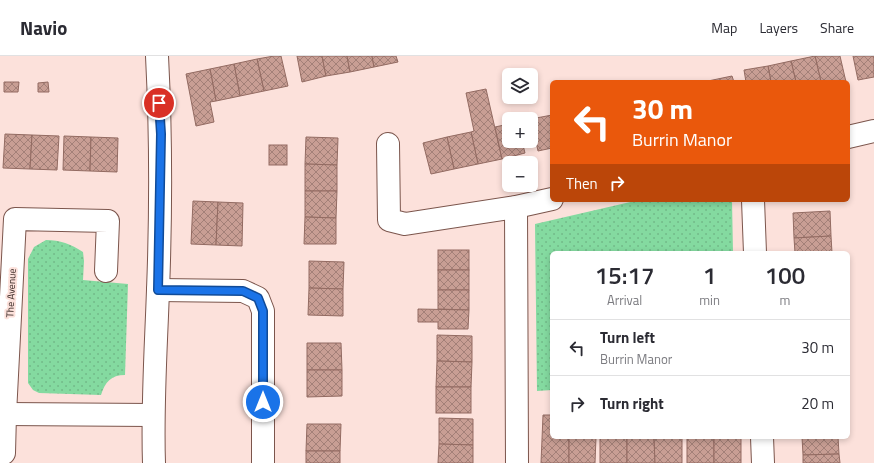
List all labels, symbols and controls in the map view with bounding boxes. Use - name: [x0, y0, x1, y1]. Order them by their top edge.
- text: Navio: [20, 13, 67, 42]
- text: Map: [711, 17, 737, 38]
- text: Layers: [759, 17, 798, 38]
- text: Share: [820, 17, 854, 38]
- map controls: [502, 68, 538, 192]
- button: layers: [502, 68, 538, 104]
- pin: [142, 86, 176, 120]
- text: 30 m: [632, 87, 693, 130]
- icon: arrive: [148, 92, 170, 114]
- icon: left: [566, 96, 618, 148]
- button: +: [502, 112, 538, 148]
- text: Burrin Manor: [632, 126, 732, 153]
- button: −: [502, 156, 538, 192]
- text: Then: [566, 172, 598, 195]
- icon: right: [606, 172, 628, 194]
- text: 15:17: [595, 257, 654, 293]
- text: 1: [703, 257, 716, 293]
- text: 100: [765, 257, 805, 293]
- street label: The Avenue: [2, 268, 20, 318]
- text: Arrival: [607, 290, 642, 310]
- text: min: [699, 290, 720, 310]
- text: m: [780, 290, 790, 310]
- text: Turn left: [600, 326, 655, 349]
- text: 30 m: [801, 336, 834, 359]
- icon: left: [566, 337, 588, 359]
- text: Burrin Manor: [600, 349, 672, 369]
- position arrow: [242, 381, 284, 423]
- text: Turn right: [600, 392, 664, 415]
- text: 20 m: [801, 392, 834, 415]
- icon: right: [566, 393, 588, 415]

